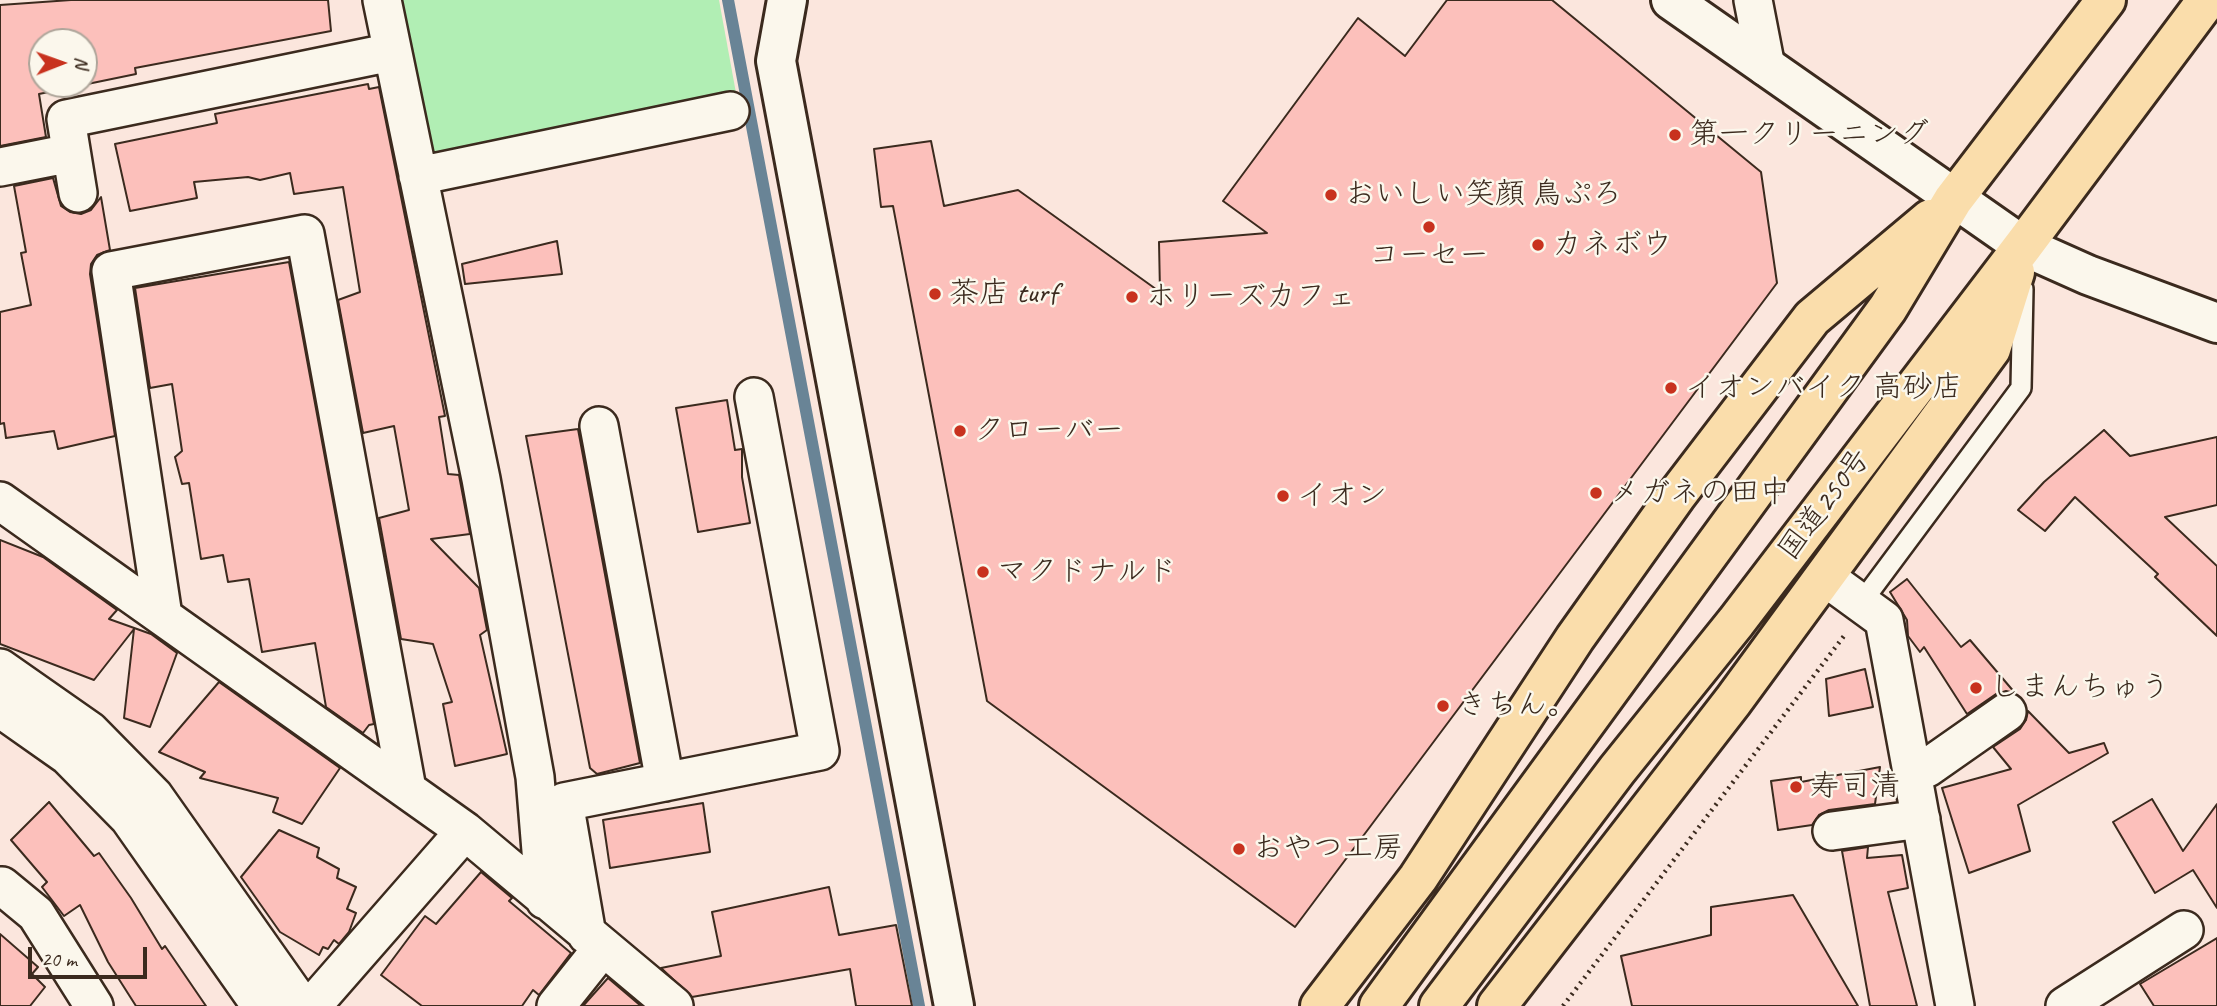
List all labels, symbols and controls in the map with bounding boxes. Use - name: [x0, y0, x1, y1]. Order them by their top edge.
- north arrow: [28, 28, 98, 98]
- text: N: [70, 57, 94, 69]
- place label: 第一クリーニング: [1689, 117, 1929, 153]
- marker: 第一クリーニング: [1667, 127, 1683, 143]
- place label: おいしい笑顔 鳥ぷろ: [1345, 177, 1622, 213]
- marker: おいしい笑顔 鳥ぷろ: [1323, 187, 1339, 203]
- marker: コーセー: [1421, 219, 1437, 235]
- place label: カネボウ: [1552, 227, 1672, 263]
- marker: カネボウ: [1530, 237, 1546, 253]
- place label: コーセー: [1369, 238, 1489, 274]
- place label: 茶店 turf: [949, 276, 1057, 312]
- place label: ホリーズカフェ: [1146, 279, 1356, 315]
- marker: 茶店 turf: [927, 286, 943, 302]
- marker: ホリーズカフェ: [1124, 289, 1140, 305]
- place label: イオンバイク 高砂店: [1685, 370, 1962, 406]
- marker: イオンバイク 高砂店: [1663, 380, 1679, 396]
- place label: クローバー: [974, 413, 1124, 449]
- marker: クローバー: [952, 423, 968, 439]
- street label: 国道250号: [1771, 442, 1879, 568]
- place label: メガネの田中: [1610, 475, 1790, 511]
- place label: イオン: [1297, 478, 1387, 514]
- marker: メガネの田中: [1588, 485, 1604, 501]
- marker: イオン: [1275, 488, 1291, 504]
- place label: マクドナルド: [997, 554, 1177, 590]
- marker: マクドナルド: [975, 564, 991, 580]
- place label: しまんちゅう: [1990, 670, 2170, 706]
- marker: しまんちゅう: [1968, 680, 1984, 696]
- place label: きちん。: [1457, 688, 1576, 724]
- marker: きちん。: [1435, 698, 1451, 714]
- place label: 寿司清: [1810, 769, 1900, 805]
- marker: 寿司清: [1788, 779, 1804, 795]
- place label: おやつ工房: [1253, 831, 1403, 867]
- marker: おやつ工房: [1231, 841, 1247, 857]
- scale bar: [32, 932, 150, 976]
- text: 20 m: [41, 946, 77, 972]

